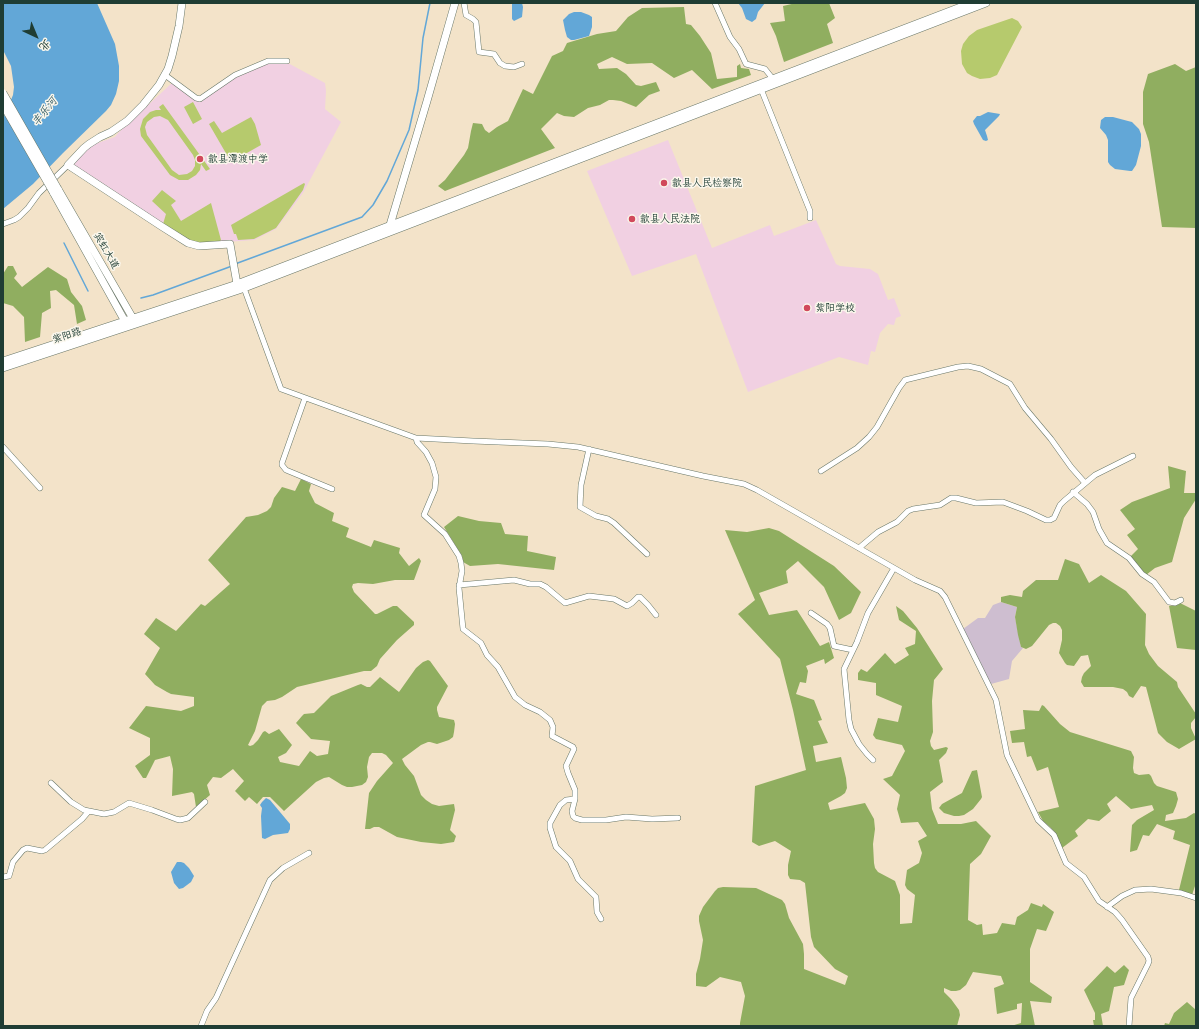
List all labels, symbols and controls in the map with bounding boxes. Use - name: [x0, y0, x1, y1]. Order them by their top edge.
- north arrow: [16, 16, 56, 56]
- text: 北: [36, 36, 53, 53]
- water label: 丰乐河: [29, 95, 61, 129]
- place label: 歙县潭渡中学: [208, 153, 268, 165]
- marker: 歙县潭渡中学: [195, 154, 205, 164]
- place label: 歙县人民检察院: [672, 177, 742, 189]
- marker: 歙县人民检察院: [659, 178, 669, 188]
- place label: 歙县人民法院: [640, 213, 700, 225]
- marker: 歙县人民法院: [627, 214, 637, 224]
- street label: 宾虹大道: [91, 231, 121, 271]
- place label: 紫阳学校: [815, 302, 855, 314]
- marker: 紫阳学校: [802, 303, 812, 313]
- street label: 紫阳路: [51, 326, 83, 346]

